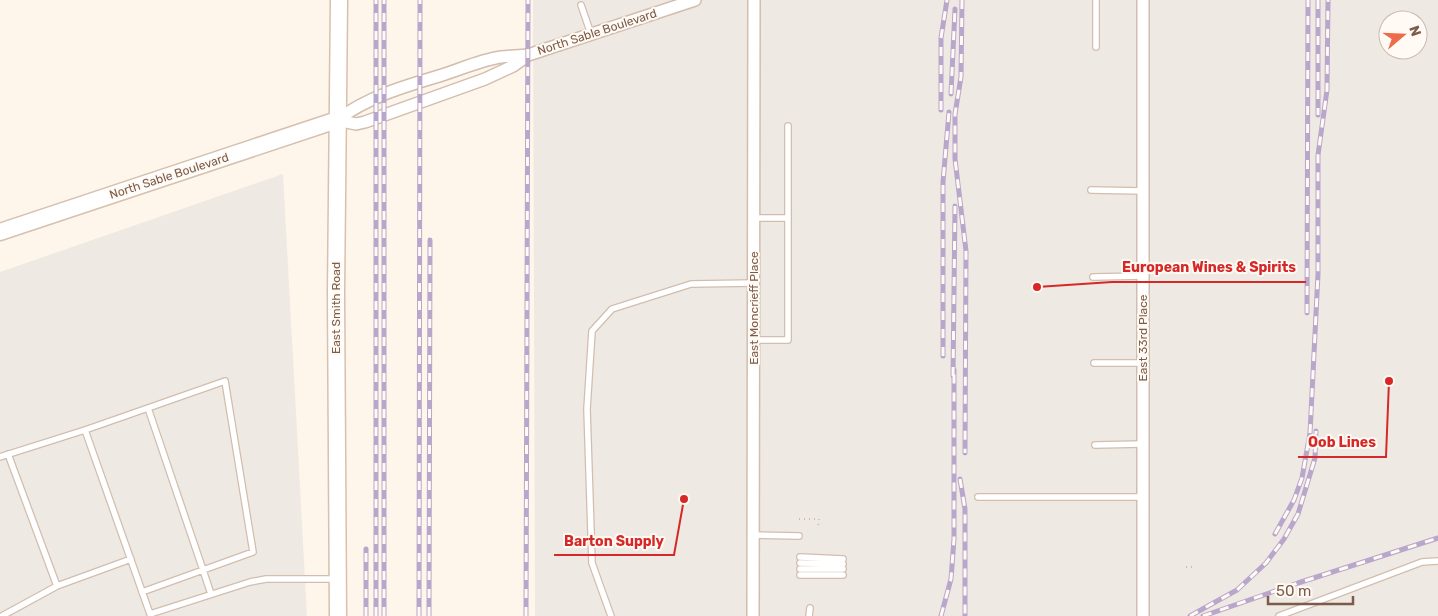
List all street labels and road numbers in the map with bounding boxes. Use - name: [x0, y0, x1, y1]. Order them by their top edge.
- street label: North Sable Boulevard: [536, 6, 658, 58]
- street label: North Sable Boulevard: [108, 150, 230, 202]
- street label: East Moncrieff Place: [747, 251, 761, 365]
- street label: East Smith Road: [329, 262, 343, 354]
- street label: East 33rd Place: [1136, 294, 1150, 382]

